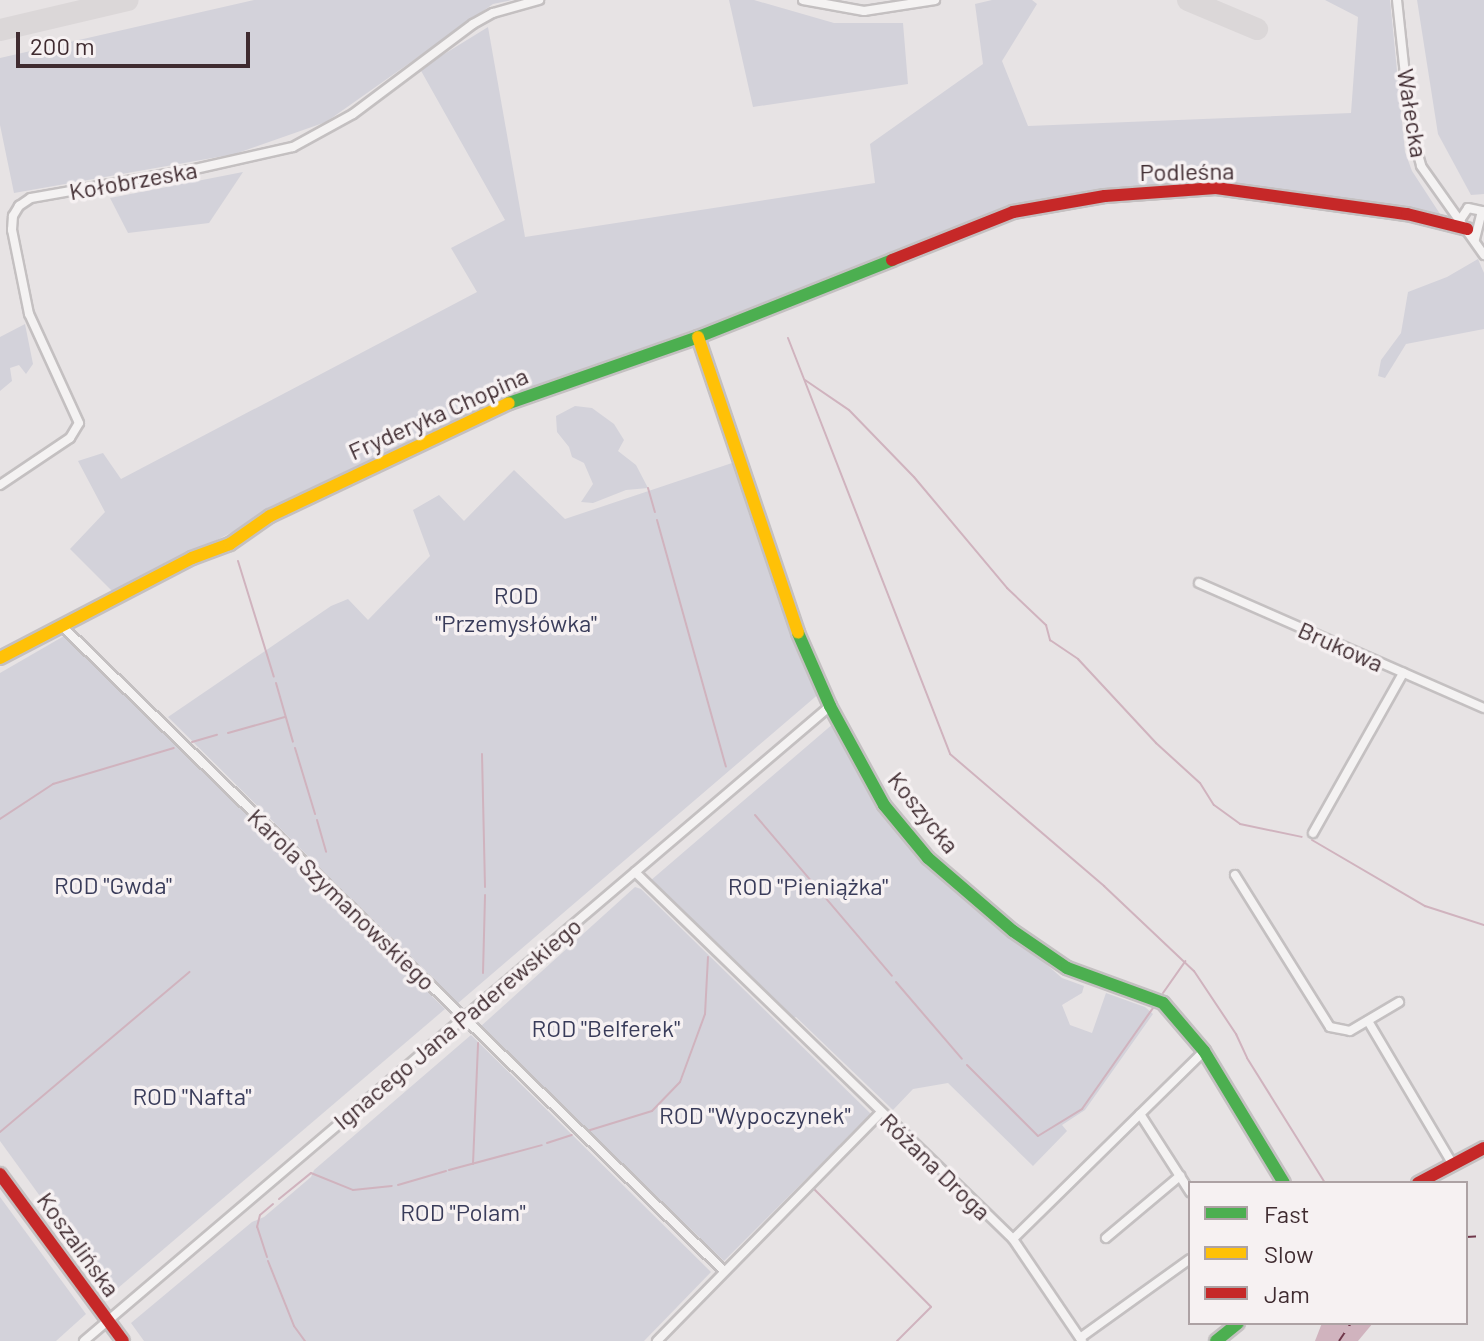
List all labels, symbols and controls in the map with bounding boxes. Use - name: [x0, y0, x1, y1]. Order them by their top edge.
- scale bar: [20, 16, 254, 66]
- text: 200 m: [30, 31, 95, 60]
- street label: Wałecka: [1392, 66, 1434, 160]
- street label: Kołobrzeska: [67, 155, 199, 205]
- street label: Podleśna: [1139, 156, 1235, 186]
- street label: Fryderyka Chopina: [344, 360, 532, 466]
- park label: ROD "Przemysłówka": [435, 581, 597, 637]
- street label: Brukowa: [1294, 615, 1388, 677]
- street label: Koszycka: [882, 765, 966, 859]
- street label: Karola Szymanowskiego: [242, 802, 442, 996]
- park label: ROD "Gwda": [54, 871, 172, 899]
- park label: ROD "Pieniążka": [728, 872, 888, 900]
- street label: Ignacego Jana Paderewskiego: [327, 911, 587, 1135]
- park label: ROD "Belferek": [532, 1014, 680, 1042]
- park label: ROD "Nafta": [132, 1082, 252, 1110]
- park label: ROD "Wypoczynek": [659, 1101, 851, 1129]
- street label: Różana Droga: [875, 1106, 997, 1226]
- legend: [1188, 1181, 1468, 1325]
- street label: Koszalińska: [31, 1186, 127, 1302]
- park label: ROD "Polam": [400, 1198, 526, 1226]
- text: Fast: [1264, 1199, 1309, 1228]
- text: Slow: [1264, 1239, 1313, 1268]
- text: Jam: [1264, 1279, 1310, 1308]

